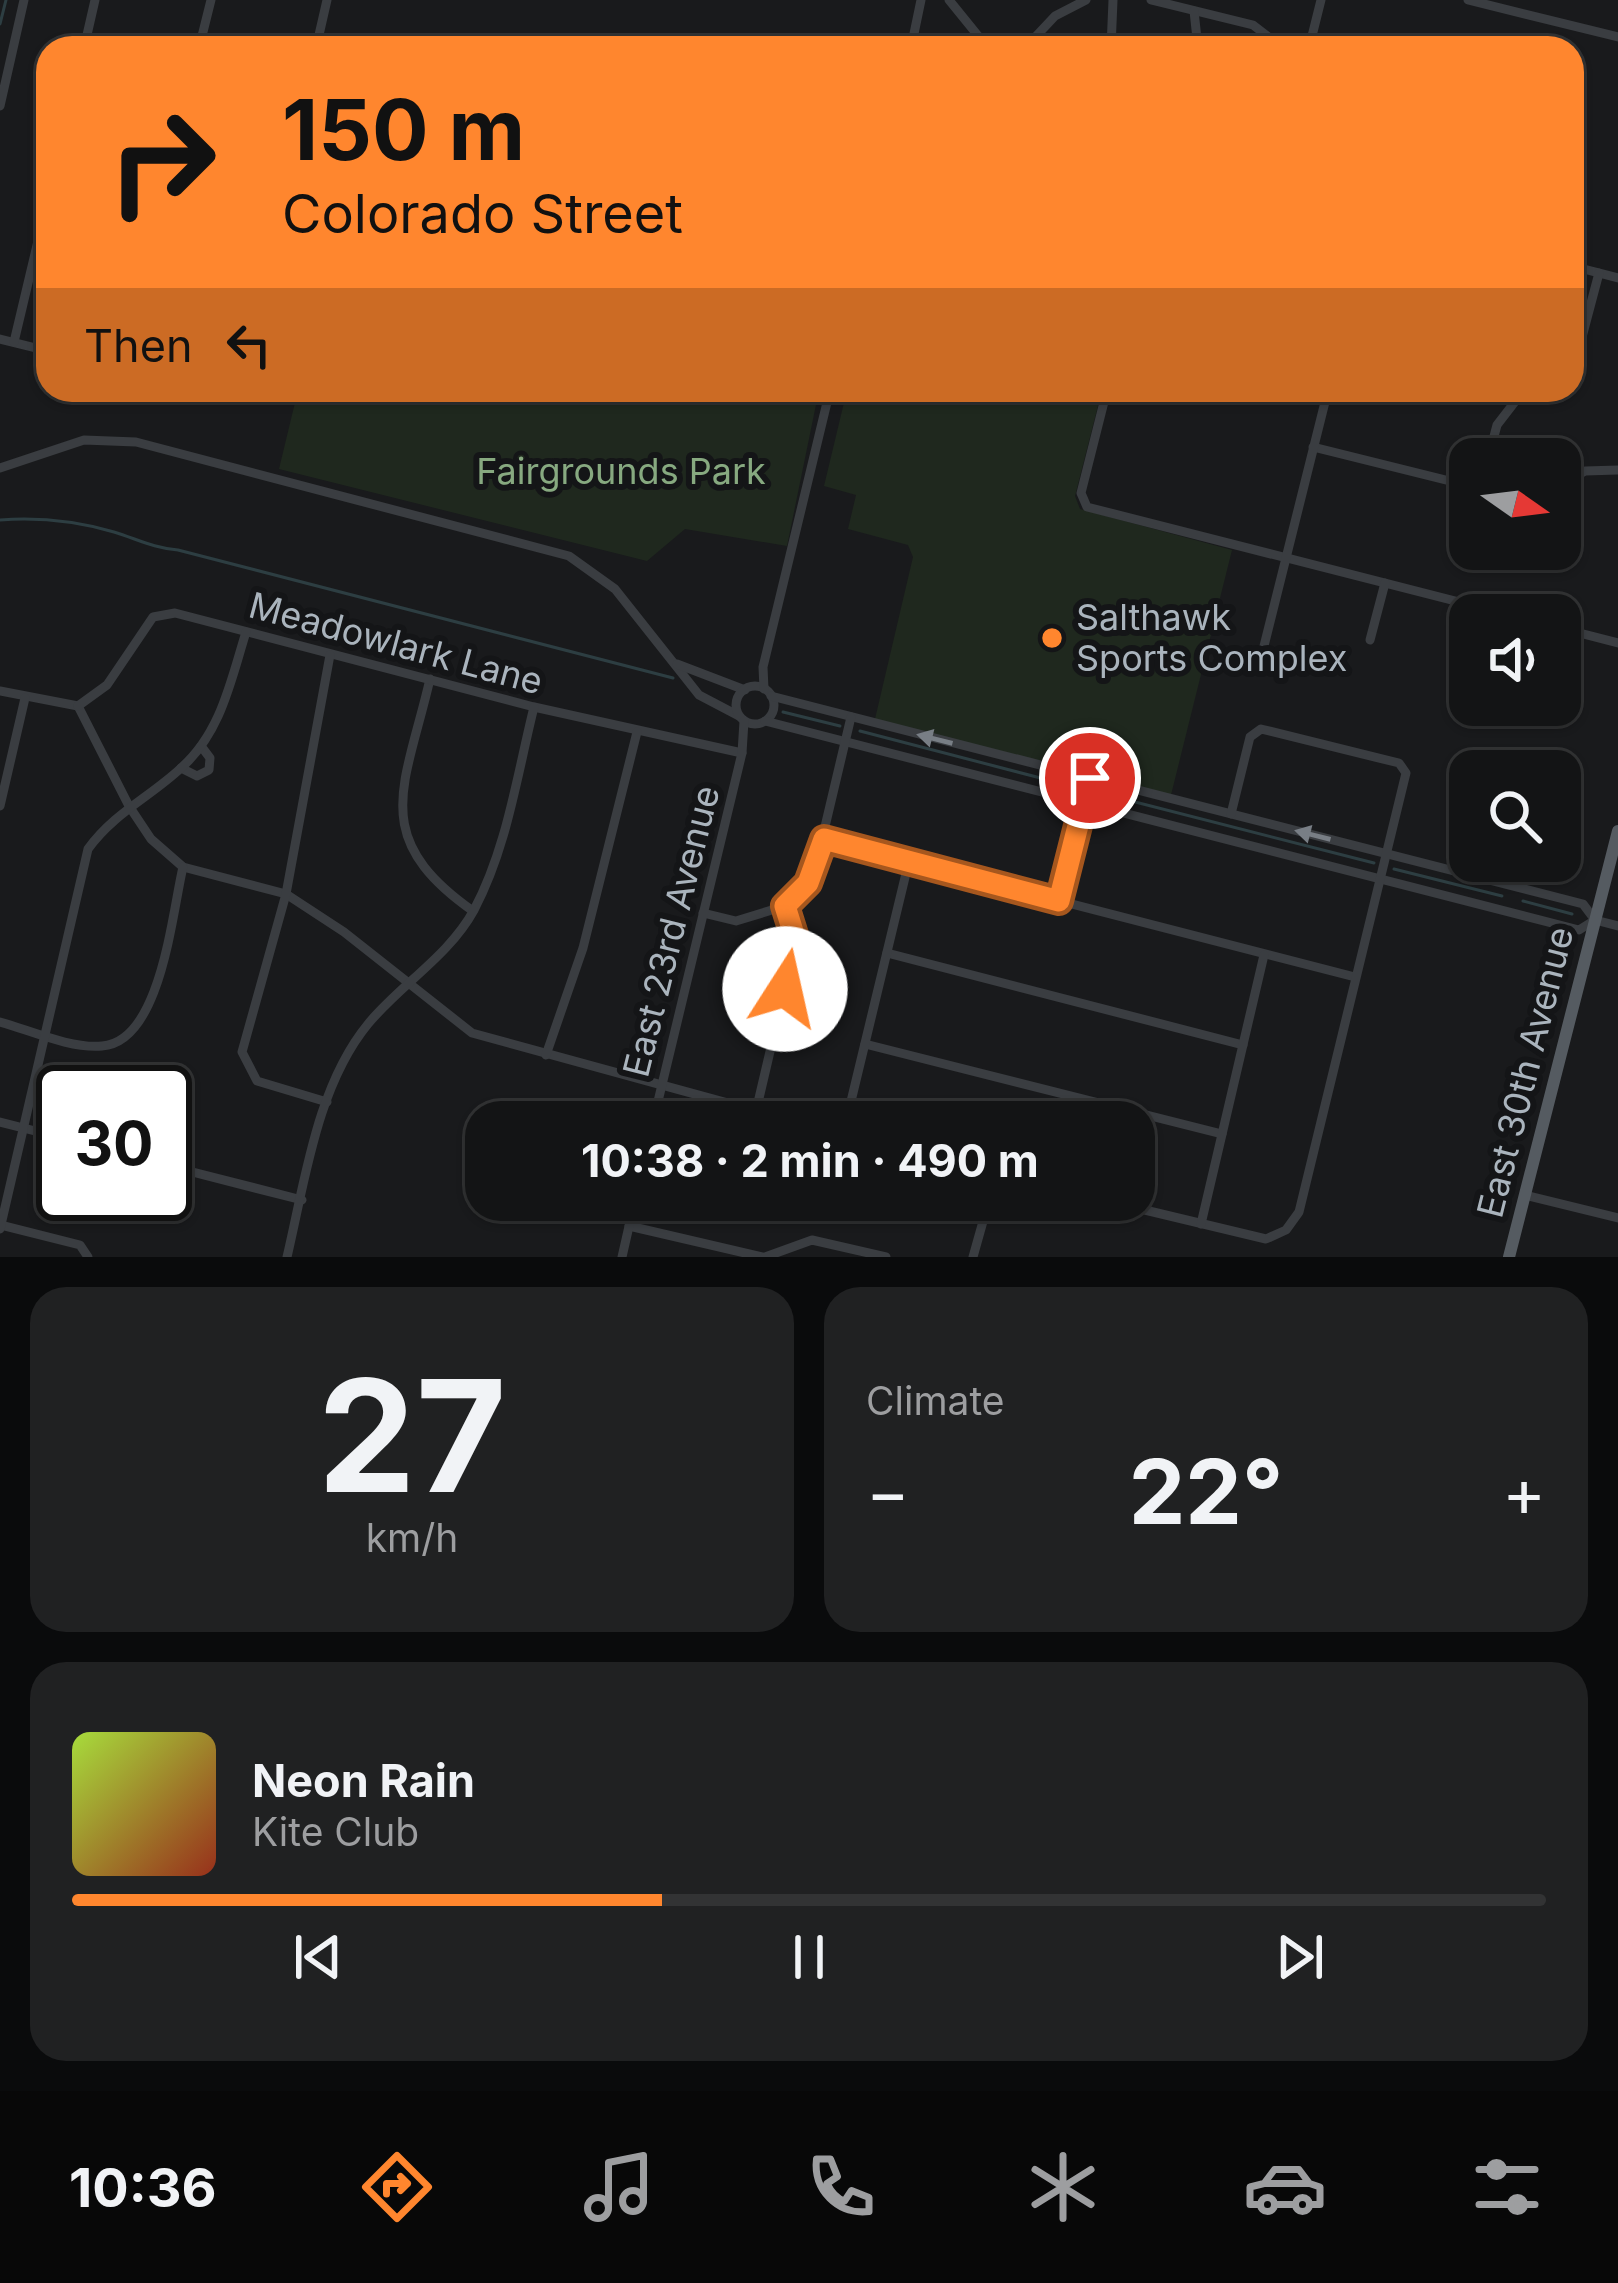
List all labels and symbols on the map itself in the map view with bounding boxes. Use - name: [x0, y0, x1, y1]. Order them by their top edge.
- north arrow: [1449, 438, 1581, 570]
- park label: Fairgrounds Park: [476, 449, 766, 493]
- street label: Meadowlark Lane: [244, 583, 548, 703]
- place label: Salthawk Sports Complex: [1076, 595, 1347, 680]
- marker: Salthawk Sports Complex: [1039, 625, 1065, 651]
- pin: [1039, 727, 1141, 829]
- one-way arrow: [916, 728, 953, 747]
- street label: East 23rd Avenue: [614, 781, 728, 1081]
- one-way arrow: [1294, 825, 1331, 844]
- street label: East 30th Avenue: [1468, 922, 1582, 1222]
- position arrow: [722, 926, 848, 1052]
- speed limit sign: 30: [36, 1065, 192, 1221]

